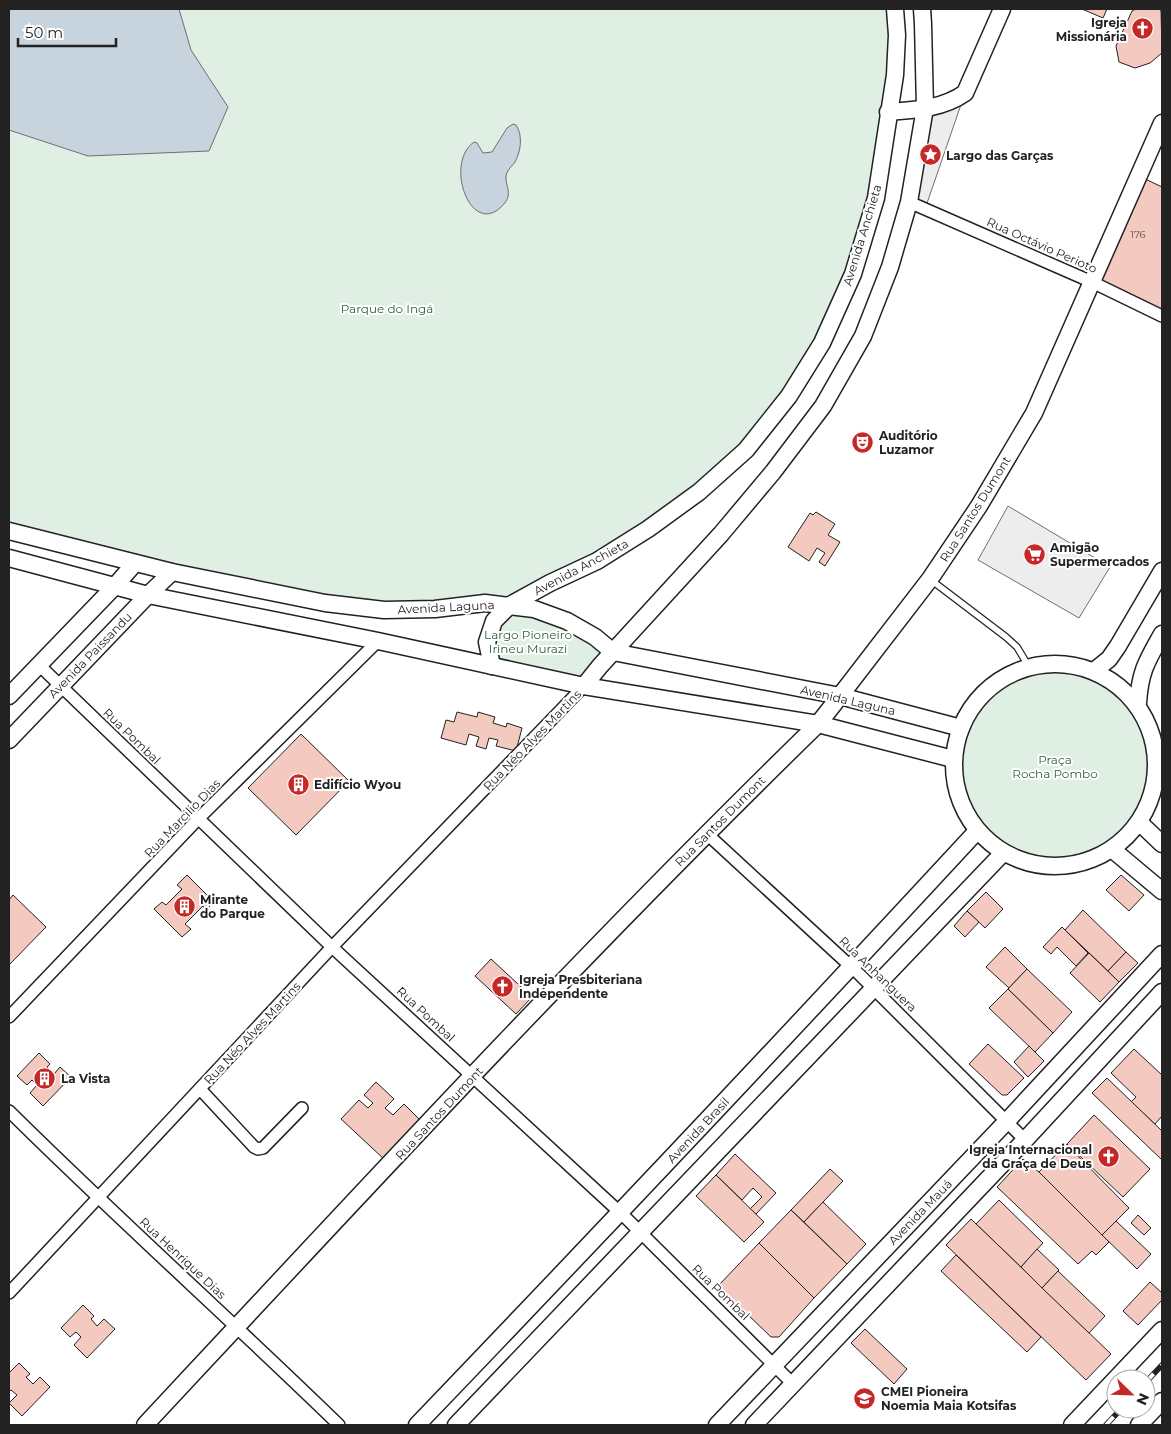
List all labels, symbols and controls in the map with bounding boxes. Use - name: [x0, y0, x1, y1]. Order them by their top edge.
- scale bar: [18, 15, 115, 47]
- place label: Igreja Missionária: [1056, 15, 1127, 44]
- church icon: Igreja Missionária: [1131, 17, 1155, 41]
- text: 50 m: [25, 23, 63, 42]
- place icon: Largo das Garças: [918, 143, 942, 167]
- place label: Largo das Garças: [946, 148, 1054, 163]
- street label: Avenida Anchieta: [839, 182, 885, 288]
- street label: Rua Octávio Perioto: [984, 214, 1100, 276]
- house number: 176: [1130, 228, 1146, 241]
- park label: Parque do Ingá: [341, 301, 433, 316]
- place label: Auditório Luzamor: [878, 428, 938, 457]
- theatre icon: Auditório Luzamor: [851, 430, 875, 454]
- street label: Rua Santos Dumont: [936, 453, 1014, 565]
- street label: Avenida Anchieta: [531, 536, 631, 598]
- place label: Amigão Supermercados: [1049, 540, 1150, 569]
- supermarket icon: Amigão Supermercados: [1022, 542, 1046, 566]
- street label: Avenida Laguna: [397, 597, 495, 617]
- street label: Avenida Paissandu: [45, 609, 135, 701]
- park label: Largo Pioneiro Irineu Murazi: [484, 627, 572, 656]
- street label: Avenida Laguna: [799, 682, 897, 718]
- street label: Rua Néo Alves Martins: [480, 686, 584, 794]
- street label: Rua Pombal: [100, 705, 164, 767]
- park label: Praça Rocha Pombo: [1012, 752, 1098, 781]
- building icon: Edifício Wyou: [286, 772, 310, 796]
- street label: Rua Santos Dumont: [672, 773, 768, 869]
- street label: Rua Marcilio Dias: [141, 776, 223, 860]
- place label: Edifício Wyou: [314, 777, 401, 792]
- place label: Mirante do Parque: [200, 892, 265, 921]
- building icon: Mirante do Parque: [172, 894, 196, 918]
- street label: Rua Anhanguera: [836, 933, 920, 1015]
- place label: Igreja Presbiteriana Independente: [519, 972, 642, 1001]
- church icon: Igreja Presbiteriana Independente: [491, 974, 515, 998]
- street label: Rua Néo Alves Martins: [201, 979, 303, 1087]
- street label: Rua Pombal: [394, 983, 458, 1045]
- street label: Rua Santos Dumont: [392, 1063, 486, 1163]
- building icon: La Vista: [33, 1066, 57, 1090]
- place label: La Vista: [61, 1071, 110, 1086]
- street label: Avenida Brasil: [664, 1094, 732, 1166]
- place label: Igreja Internacional da Graça de Deus: [969, 1142, 1093, 1171]
- church icon: Igreja Internacional da Graça de Deus: [1096, 1144, 1120, 1168]
- street label: Avenida Mauá: [885, 1176, 955, 1248]
- street label: Rua Henrique Dias: [137, 1214, 229, 1302]
- street label: Rua Pombal: [689, 1261, 753, 1323]
- north arrow: [1106, 1369, 1156, 1419]
- place label: CMEI Pioneira Noemia Maia Kotsifas: [881, 1384, 1017, 1413]
- school or university icon: CMEI Pioneira Noemia Maia Kotsifas: [853, 1386, 877, 1410]
- text: N: [1132, 1390, 1153, 1408]

